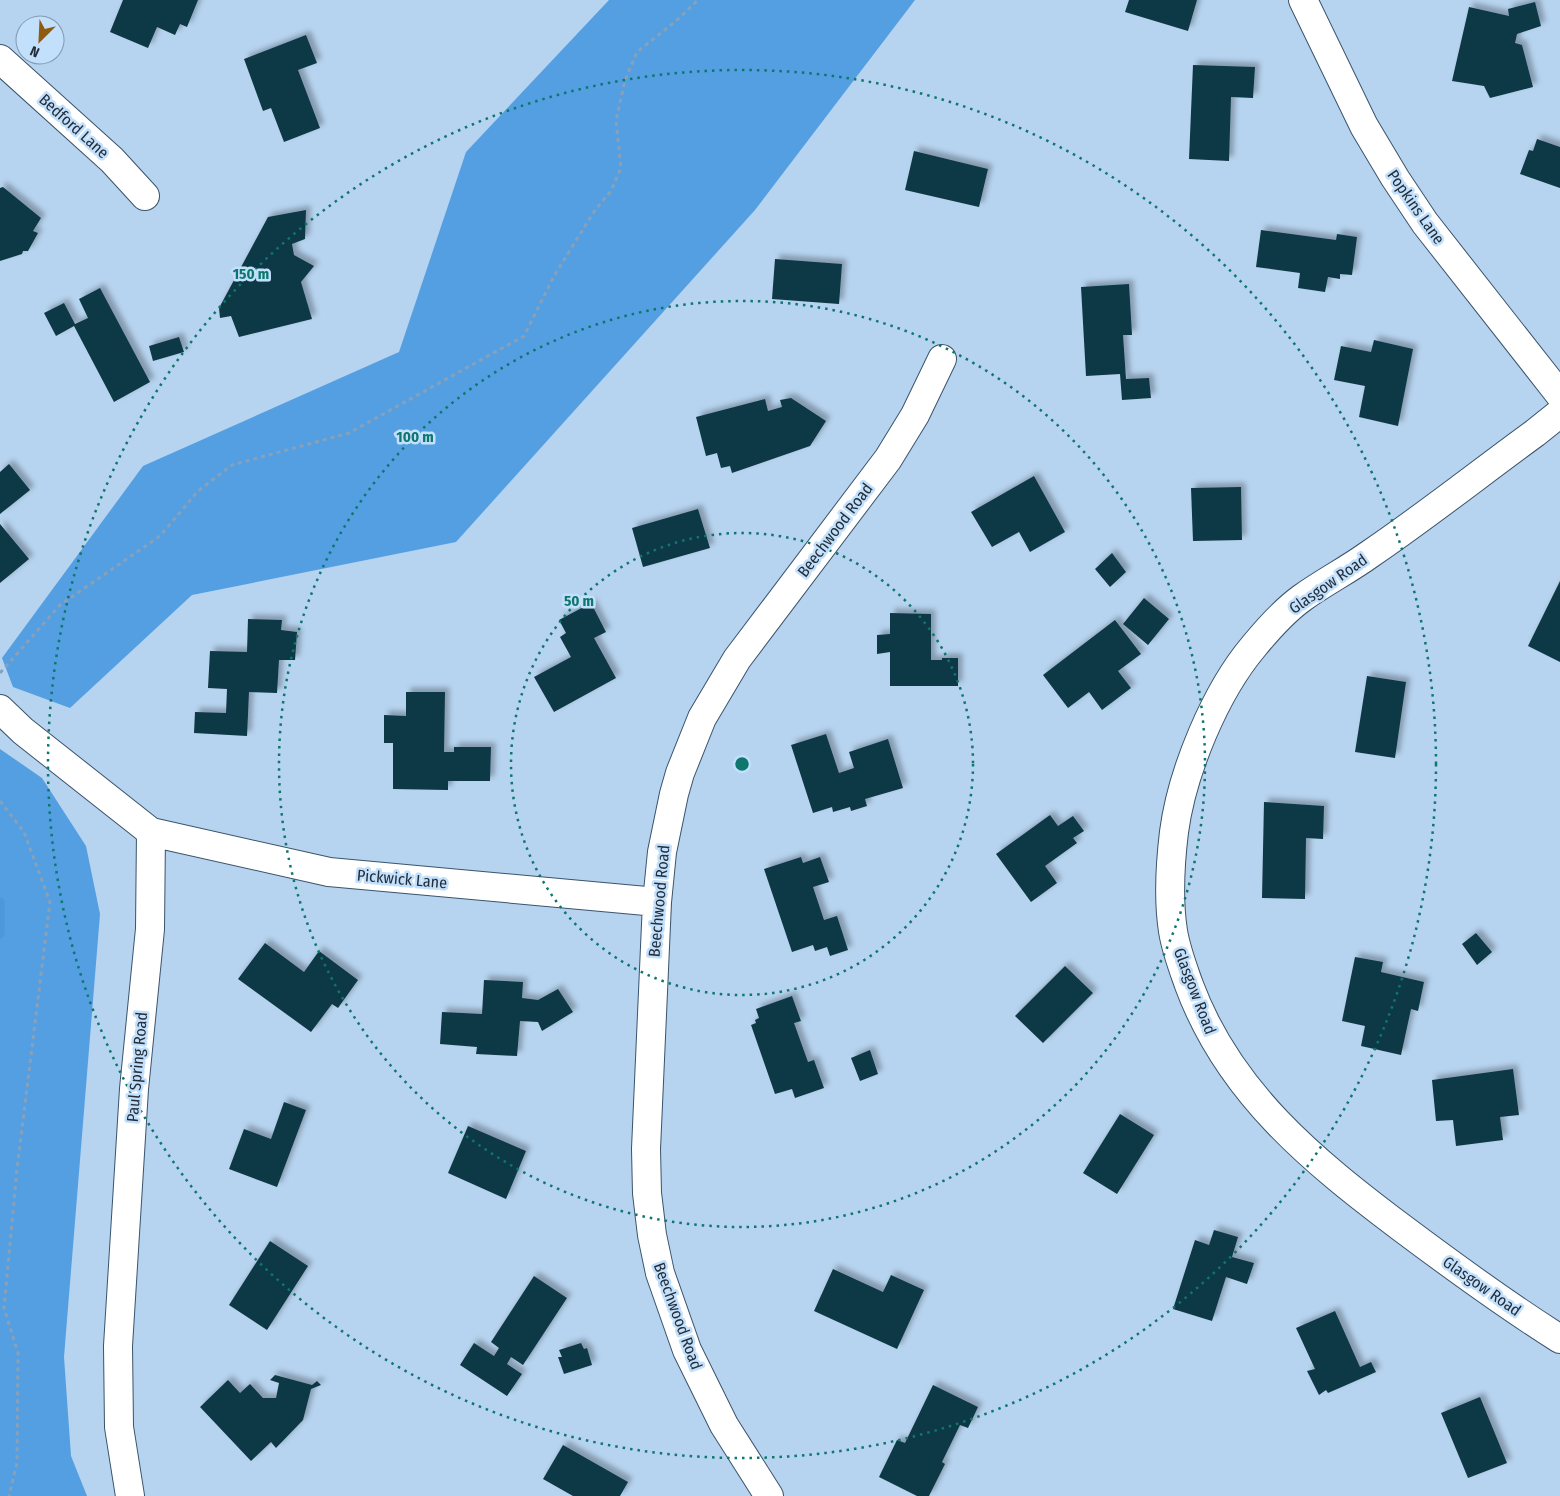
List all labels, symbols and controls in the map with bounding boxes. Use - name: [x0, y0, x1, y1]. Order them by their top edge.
- north arrow: [15, 15, 65, 65]
- text: N: [28, 42, 42, 61]
- street label: Bedford Lane: [35, 90, 113, 162]
- street label: Popkins Lane: [1383, 166, 1449, 248]
- text: 150 m: [233, 265, 269, 283]
- text: 100 m: [396, 428, 434, 446]
- street label: Beechwood Road: [794, 479, 876, 581]
- street label: Glasgow Road: [1285, 550, 1371, 618]
- text: 50 m: [564, 592, 594, 610]
- centre of rings: [733, 755, 751, 773]
- street label: Beechwood Road: [645, 844, 673, 958]
- street label: Pickwick Lane: [356, 866, 448, 892]
- street label: Glasgow Road: [1170, 945, 1220, 1037]
- street label: Paul Spring Road: [123, 1011, 151, 1123]
- street label: Glasgow Road: [1439, 1252, 1525, 1320]
- street label: Beechwood Road: [650, 1260, 706, 1372]

